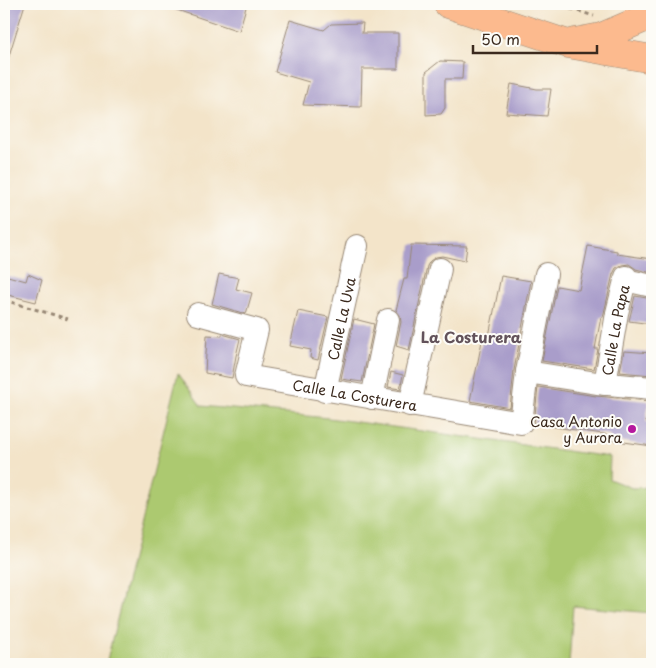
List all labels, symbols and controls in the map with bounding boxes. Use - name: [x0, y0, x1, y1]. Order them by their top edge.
- scale bar: [473, 22, 597, 54]
- text: 50 m: [481, 27, 520, 50]
- street label: Calle La Uva: [322, 275, 360, 362]
- street label: Calle La Papa: [596, 282, 634, 377]
- district label: La Costurera: [421, 325, 522, 348]
- street label: Calle La Costurera: [291, 374, 419, 416]
- place label: Casa Antonio y Aurora: [530, 411, 622, 448]
- marker: Casa Antonio y Aurora: [626, 423, 638, 435]

